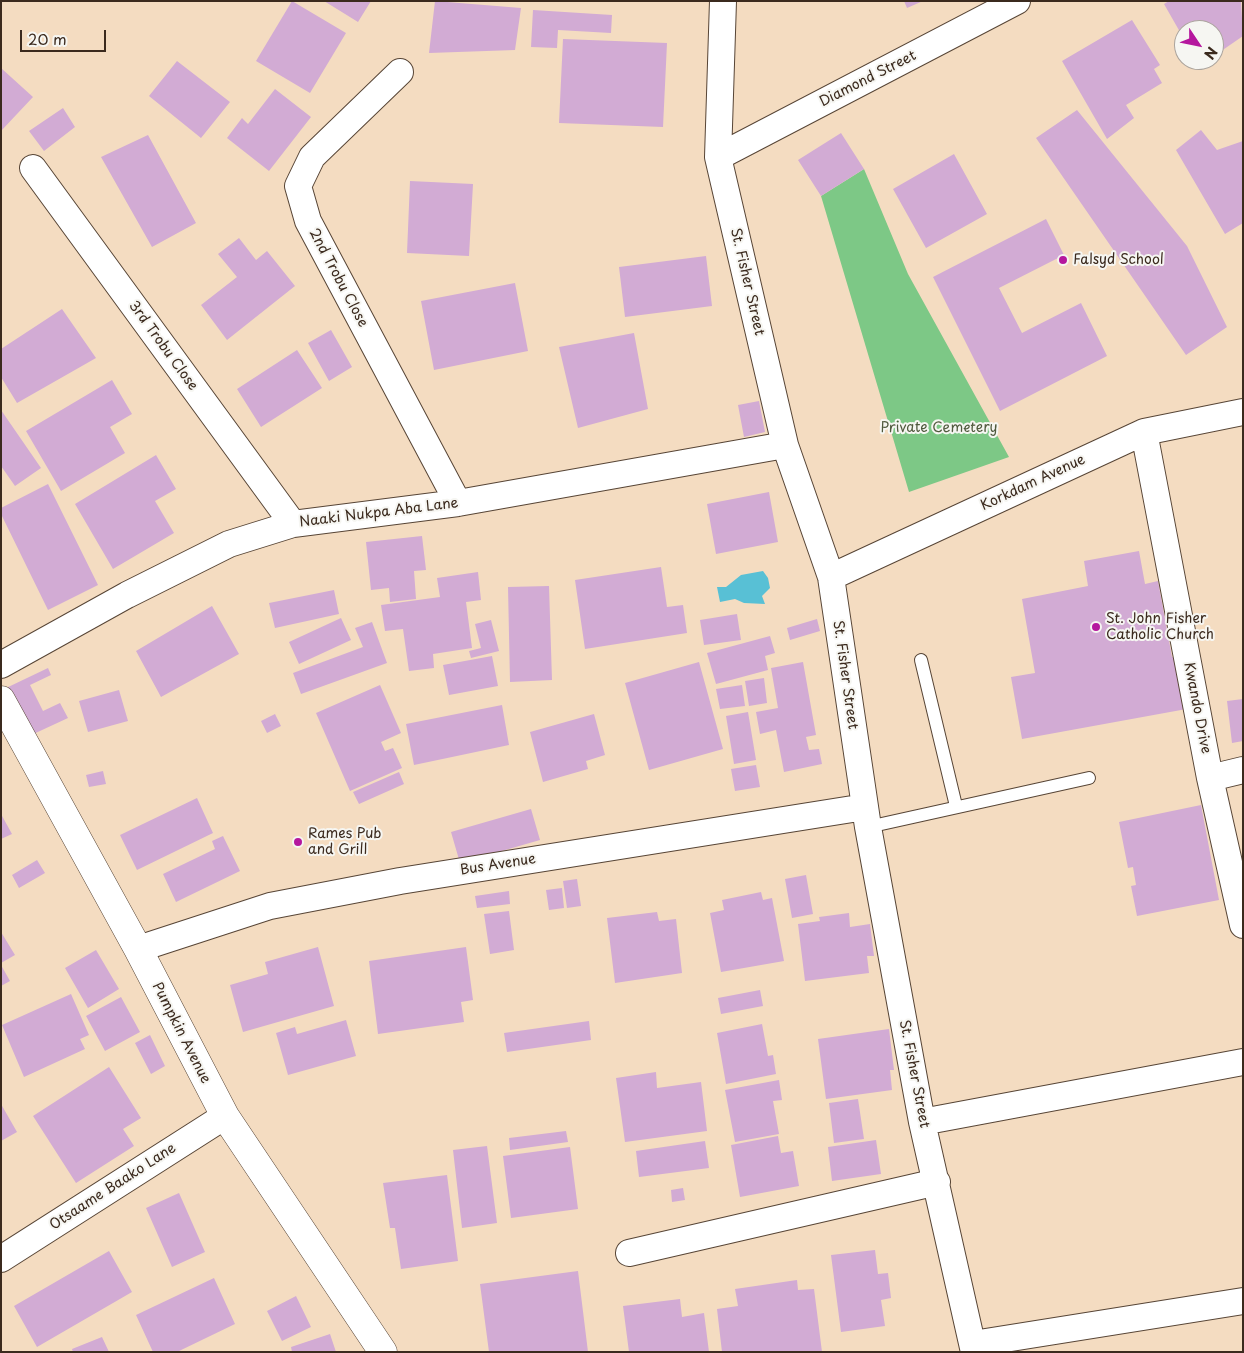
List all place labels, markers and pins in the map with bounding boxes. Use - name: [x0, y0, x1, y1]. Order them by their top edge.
- place label: Falsyd School: [1073, 252, 1164, 268]
- marker: Falsyd School: [1057, 254, 1069, 266]
- place label: St. John Fisher Catholic Church: [1106, 611, 1214, 644]
- marker: St. John Fisher Catholic Church: [1090, 621, 1102, 633]
- place label: Rames Pub and Grill: [308, 826, 381, 859]
- marker: Rames Pub and Grill: [292, 836, 304, 848]

